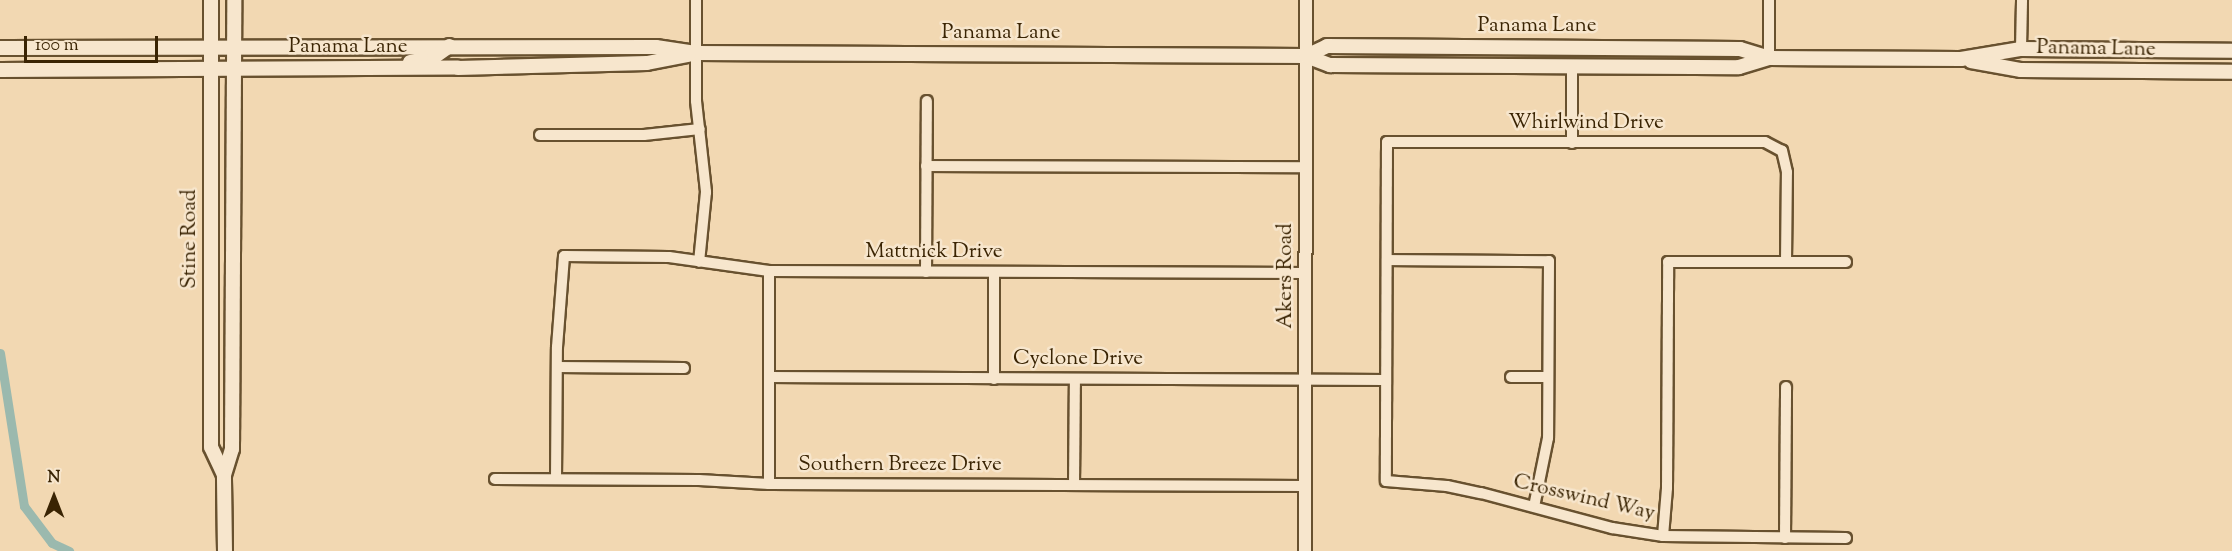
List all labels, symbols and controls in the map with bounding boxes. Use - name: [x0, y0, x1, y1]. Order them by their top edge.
- street label: Panama Lane: [1477, 13, 1597, 39]
- street label: Panama Lane: [941, 20, 1061, 46]
- scale bar: [27, 24, 160, 62]
- text: 100 m: [35, 33, 79, 59]
- street label: Panama Lane: [288, 34, 408, 60]
- street label: Panama Lane: [2036, 35, 2156, 63]
- street label: Whirlwind Drive: [1508, 110, 1664, 136]
- street label: Stine Road: [177, 189, 203, 289]
- street label: Akers Road: [1273, 223, 1299, 329]
- street label: Mattnick Drive: [865, 239, 1003, 265]
- street label: Cyclone Drive: [1013, 346, 1143, 372]
- street label: Southern Breeze Drive: [798, 452, 1002, 478]
- north arrow: [24, 467, 84, 527]
- text: N: [48, 467, 60, 490]
- street label: Crosswind Way: [1511, 469, 1657, 527]

